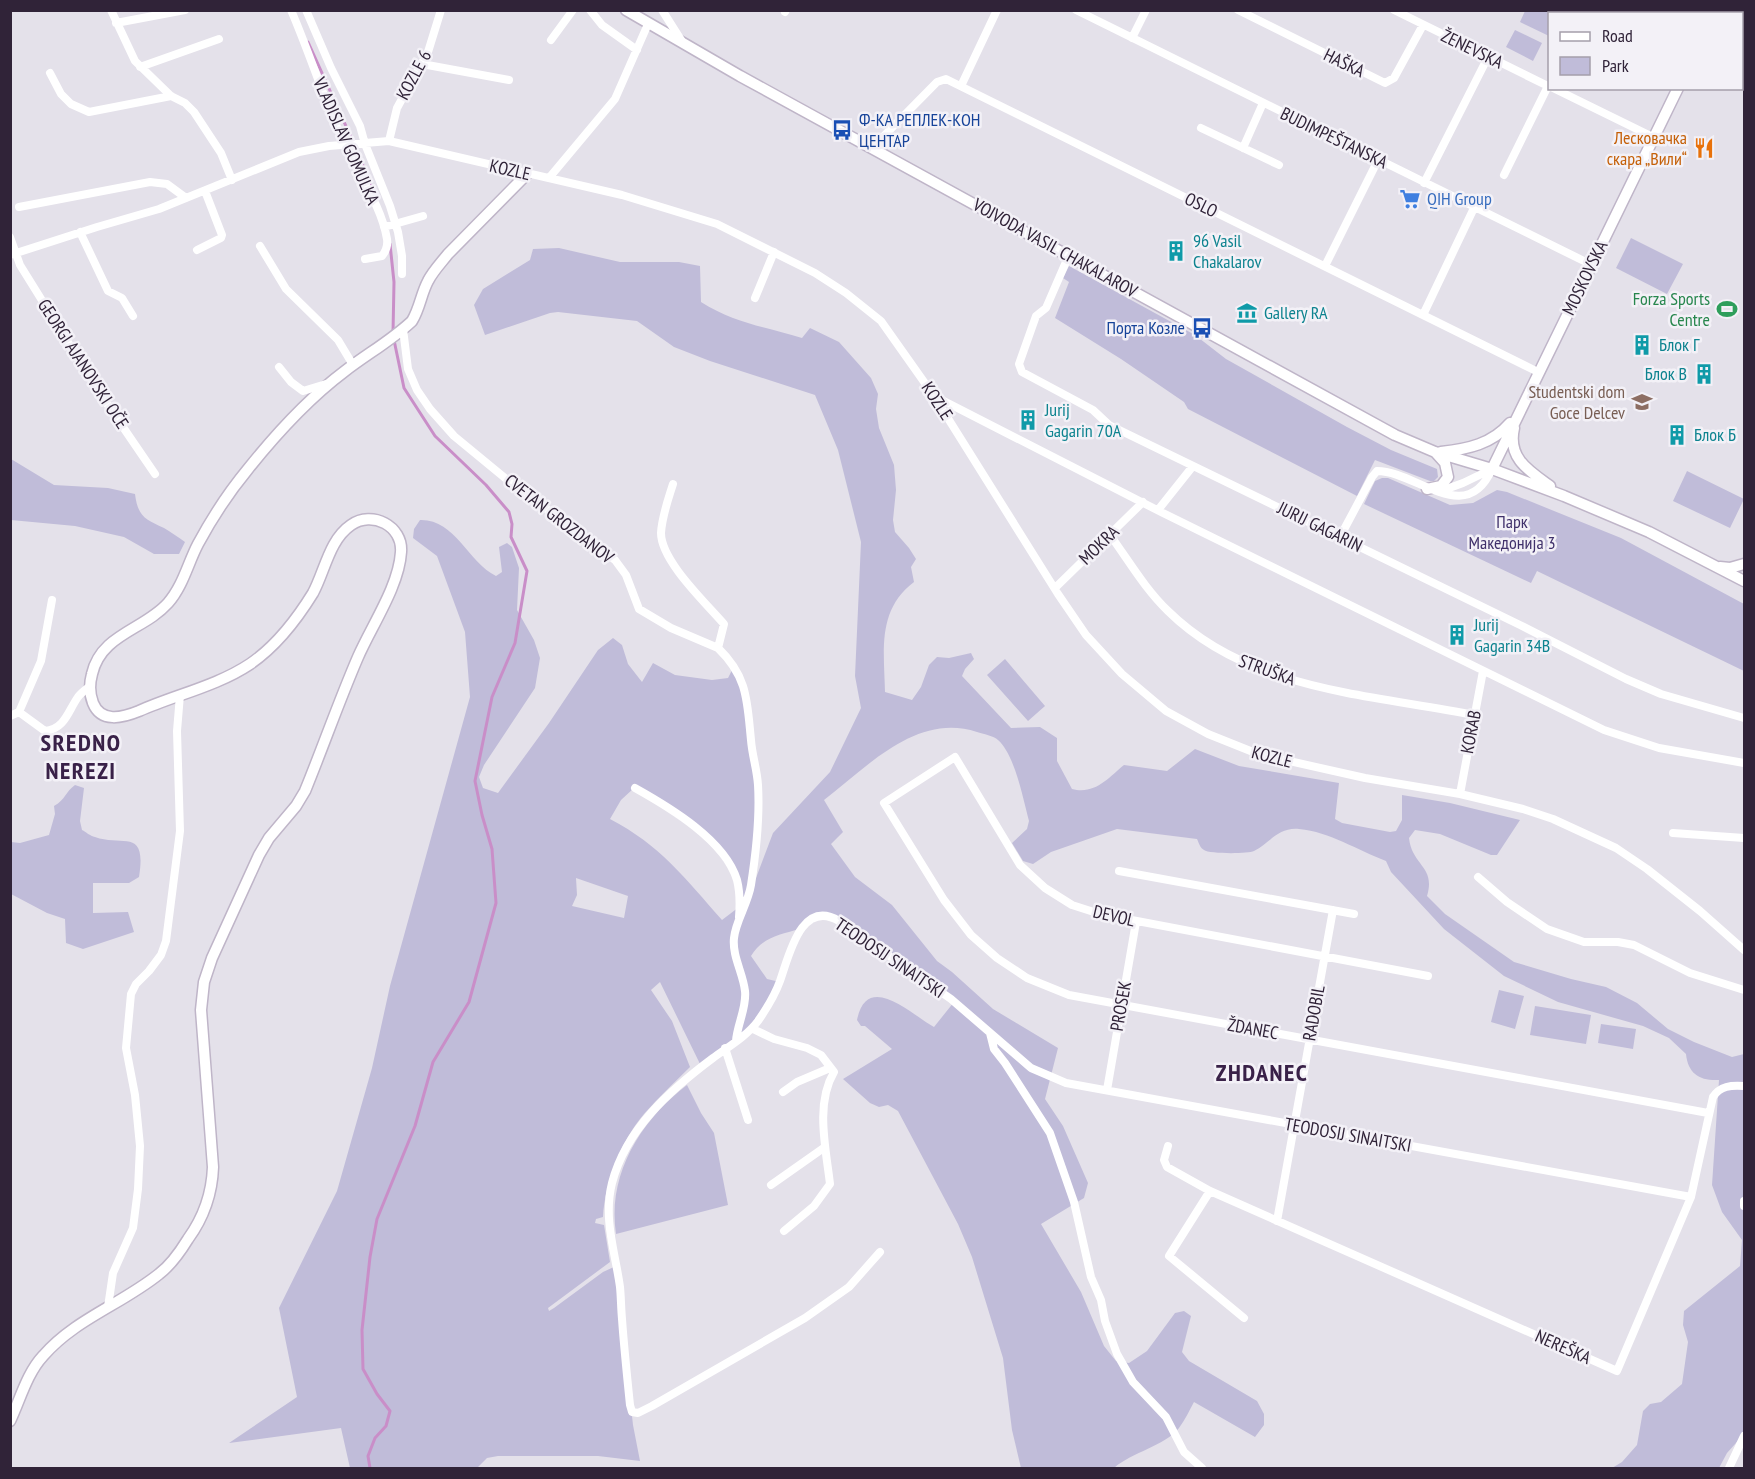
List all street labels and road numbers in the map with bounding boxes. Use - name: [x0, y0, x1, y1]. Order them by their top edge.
- street label: ŽENEVSKA: [1438, 24, 1507, 74]
- street label: HAŠKA: [1320, 43, 1369, 82]
- street label: KOZLE 6: [391, 46, 436, 104]
- street label: VLADISLAV GOMULKA: [308, 73, 385, 208]
- street label: BUDIMPEŠTANSKA: [1277, 102, 1392, 174]
- street label: KOZLE: [487, 154, 533, 185]
- street label: OSLO: [1181, 187, 1222, 222]
- street label: VOJVODA VASIL CHAKALAROV: [968, 192, 1142, 303]
- street label: MOSKOVSKA: [1557, 236, 1613, 319]
- street label: GEORGI AJANOVSKI OČE: [33, 294, 134, 433]
- street label: KOZLE: [917, 377, 958, 424]
- street label: CVETAN GROZDANOV: [500, 469, 619, 569]
- street label: JURIJ GAGARIN: [1273, 496, 1366, 557]
- street label: MOKRA: [1074, 520, 1124, 569]
- street label: STRUŠKA: [1236, 649, 1299, 690]
- street label: KORAB: [1455, 708, 1486, 756]
- street label: KOZLE: [1249, 740, 1295, 773]
- street label: DEVOL: [1091, 900, 1138, 932]
- street label: TEODOSIJ SINAITSKI: [831, 912, 950, 1003]
- street label: PROSEK: [1105, 979, 1136, 1033]
- street label: RADOBIL: [1297, 983, 1330, 1043]
- street label: ŽDANEC: [1226, 1013, 1280, 1044]
- street label: TEODOSIJ SINAITSKI: [1283, 1112, 1413, 1157]
- street label: NEREŠKA: [1532, 1324, 1595, 1369]

